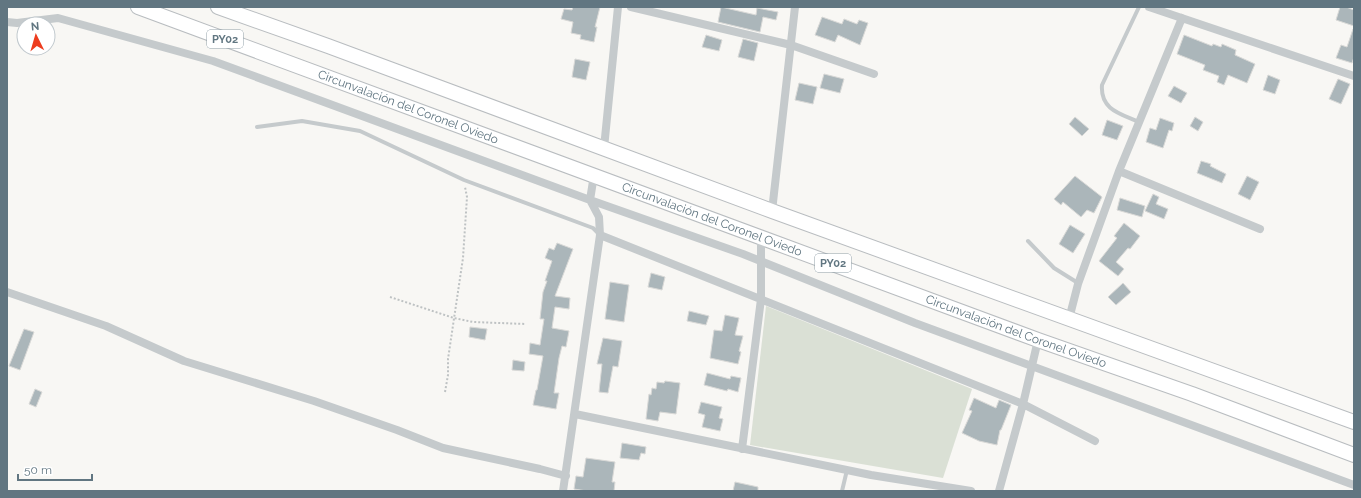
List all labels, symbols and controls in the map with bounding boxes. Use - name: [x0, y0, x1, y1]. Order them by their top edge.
- north arrow: [16, 16, 56, 56]
- text: N: [30, 20, 40, 33]
- road number: PY02: [207, 30, 243, 48]
- street label: Circunvalación del Coronel Oviedo: [316, 67, 500, 147]
- street label: Circunvalación del Coronel Oviedo: [620, 180, 804, 259]
- road number: PY02: [815, 254, 851, 272]
- street label: Circunvalación del Coronel Oviedo: [924, 292, 1108, 370]
- scale bar: [18, 456, 92, 482]
- text: 50 m: [24, 463, 52, 477]

